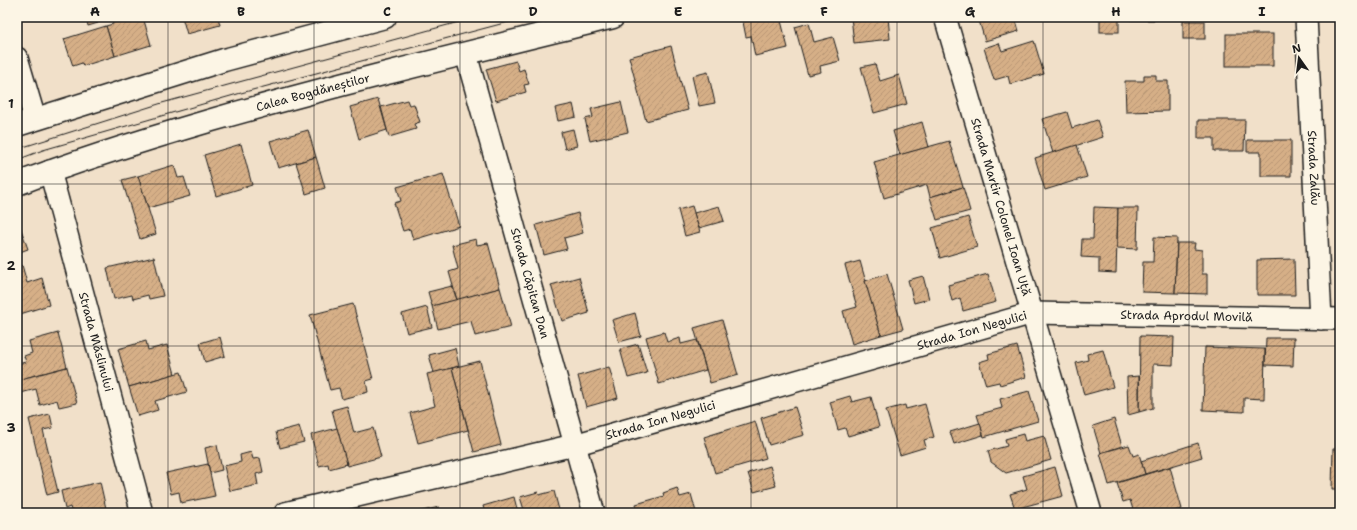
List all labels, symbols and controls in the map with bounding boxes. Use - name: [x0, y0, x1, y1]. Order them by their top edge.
- text: A: [90, 3, 100, 20]
- text: B: [237, 3, 245, 20]
- text: C: [383, 3, 391, 20]
- text: D: [528, 3, 538, 20]
- text: E: [674, 3, 683, 20]
- text: F: [820, 3, 828, 20]
- text: G: [965, 3, 976, 20]
- text: H: [1111, 3, 1121, 20]
- text: I: [1258, 3, 1266, 20]
- north arrow: [1279, 38, 1319, 78]
- text: N: [1291, 40, 1303, 57]
- street label: Calea Bogdăneștilor: [254, 70, 372, 115]
- text: 1: [8, 95, 14, 112]
- street label: Strada Martir Colonel Ioan Uță: [967, 116, 1035, 298]
- street label: Strada Zalău: [1304, 130, 1323, 206]
- street label: Strada Căpitan Dan: [507, 226, 553, 340]
- text: 2: [6, 257, 16, 274]
- street label: Strada Măslinului: [75, 290, 117, 394]
- street label: Strada Ion Negulici: [915, 307, 1029, 354]
- street label: Strada Aprodul Movilă: [1120, 307, 1253, 325]
- street label: Strada Ion Negulici: [604, 397, 718, 444]
- text: 3: [6, 419, 16, 436]

